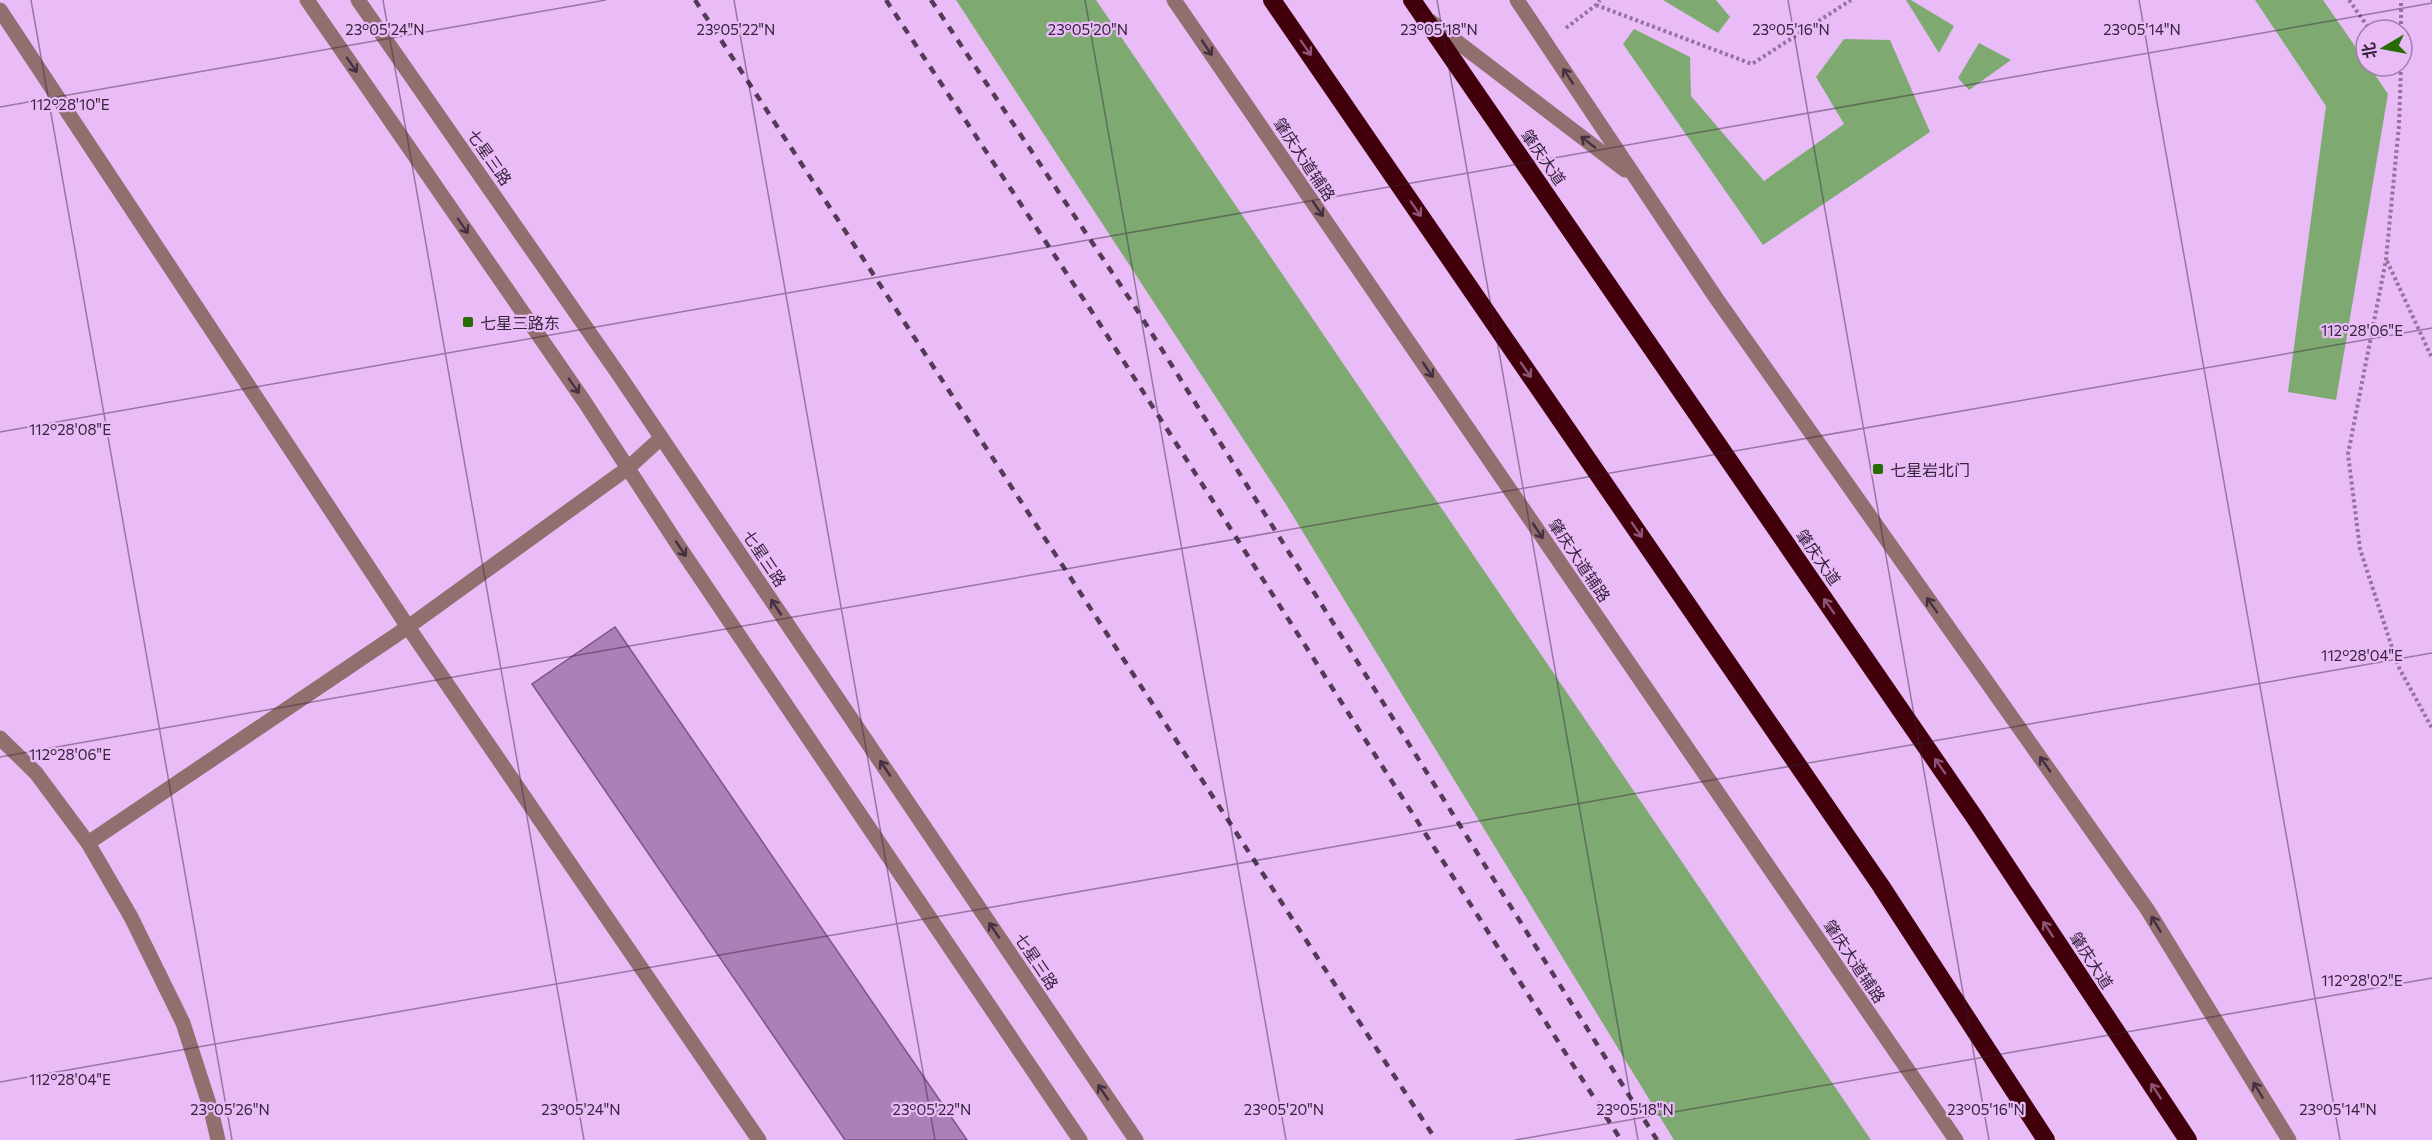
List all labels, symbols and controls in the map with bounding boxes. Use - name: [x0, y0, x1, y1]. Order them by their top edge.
- north arrow: [2354, 18, 2414, 78]
- text: 23°05'24"N: [345, 20, 425, 38]
- text: 23°05'22"N: [697, 20, 775, 38]
- text: 23°05'20"N: [1048, 20, 1128, 38]
- text: 23°05'18"N: [1400, 20, 1478, 38]
- text: 23°05'16"N: [1752, 20, 1830, 38]
- text: 23°05'14"N: [2103, 20, 2181, 38]
- one-way arrow: [1201, 40, 1213, 56]
- one-way arrow: [1300, 40, 1312, 56]
- text: 北: [2358, 41, 2379, 60]
- one-way arrow: [346, 57, 358, 73]
- one-way arrow: [1562, 68, 1574, 85]
- text: 112°28'10"E: [30, 95, 110, 113]
- street label: 肇庆大道辅路: [1270, 114, 1340, 204]
- street label: 七星三路: [464, 125, 516, 189]
- street label: 肇庆大道: [1518, 125, 1570, 189]
- one-way arrow: [1580, 136, 1596, 149]
- one-way arrow: [1312, 200, 1324, 217]
- one-way arrow: [1410, 200, 1422, 217]
- one-way arrow: [457, 217, 469, 233]
- place label: 七星三路东: [480, 313, 560, 332]
- marker: 七星三路东: [461, 315, 475, 329]
- text: 112°28'06"E: [2321, 321, 2403, 339]
- one-way arrow: [1422, 361, 1434, 377]
- one-way arrow: [1520, 361, 1533, 378]
- one-way arrow: [568, 377, 580, 394]
- text: 112°28'08"E: [29, 420, 111, 438]
- place label: 七星岩北门: [1890, 460, 1970, 479]
- marker: 七星岩北门: [1871, 462, 1885, 476]
- street label: 肇庆大道辅路: [1545, 515, 1615, 605]
- one-way arrow: [1532, 522, 1544, 538]
- one-way arrow: [1631, 522, 1643, 538]
- street label: 肇庆大道: [1793, 525, 1845, 589]
- street label: 七星三路: [739, 526, 791, 590]
- one-way arrow: [675, 540, 687, 557]
- one-way arrow: [1926, 597, 1938, 613]
- one-way arrow: [1823, 598, 1835, 614]
- one-way arrow: [770, 599, 782, 615]
- text: 112°28'04"E: [2321, 646, 2403, 664]
- text: 112°28'06"E: [29, 745, 111, 763]
- one-way arrow: [2039, 756, 2051, 772]
- one-way arrow: [1934, 759, 1946, 775]
- one-way arrow: [879, 761, 891, 777]
- street label: 肇庆大道辅路: [1820, 916, 1890, 1006]
- one-way arrow: [2150, 916, 2162, 933]
- one-way arrow: [2042, 921, 2054, 937]
- one-way arrow: [988, 922, 1000, 939]
- street label: 肇庆大道: [2067, 928, 2117, 992]
- street label: 七星三路: [1011, 929, 1063, 993]
- text: 112°28'02"E: [2321, 971, 2403, 989]
- text: 112°28'04"E: [29, 1070, 111, 1088]
- one-way arrow: [2252, 1082, 2264, 1099]
- one-way arrow: [2149, 1083, 2161, 1100]
- one-way arrow: [1097, 1084, 1109, 1100]
- text: 23°05'26"N: [190, 1100, 270, 1118]
- text: 23°05'24"N: [541, 1100, 621, 1118]
- text: 23°05'22"N: [893, 1100, 971, 1118]
- text: 23°05'20"N: [1244, 1100, 1324, 1118]
- text: 23°05'18"N: [1596, 1100, 1674, 1118]
- text: 23°05'16"N: [1947, 1100, 2025, 1118]
- text: 23°05'14"N: [2299, 1100, 2377, 1118]

